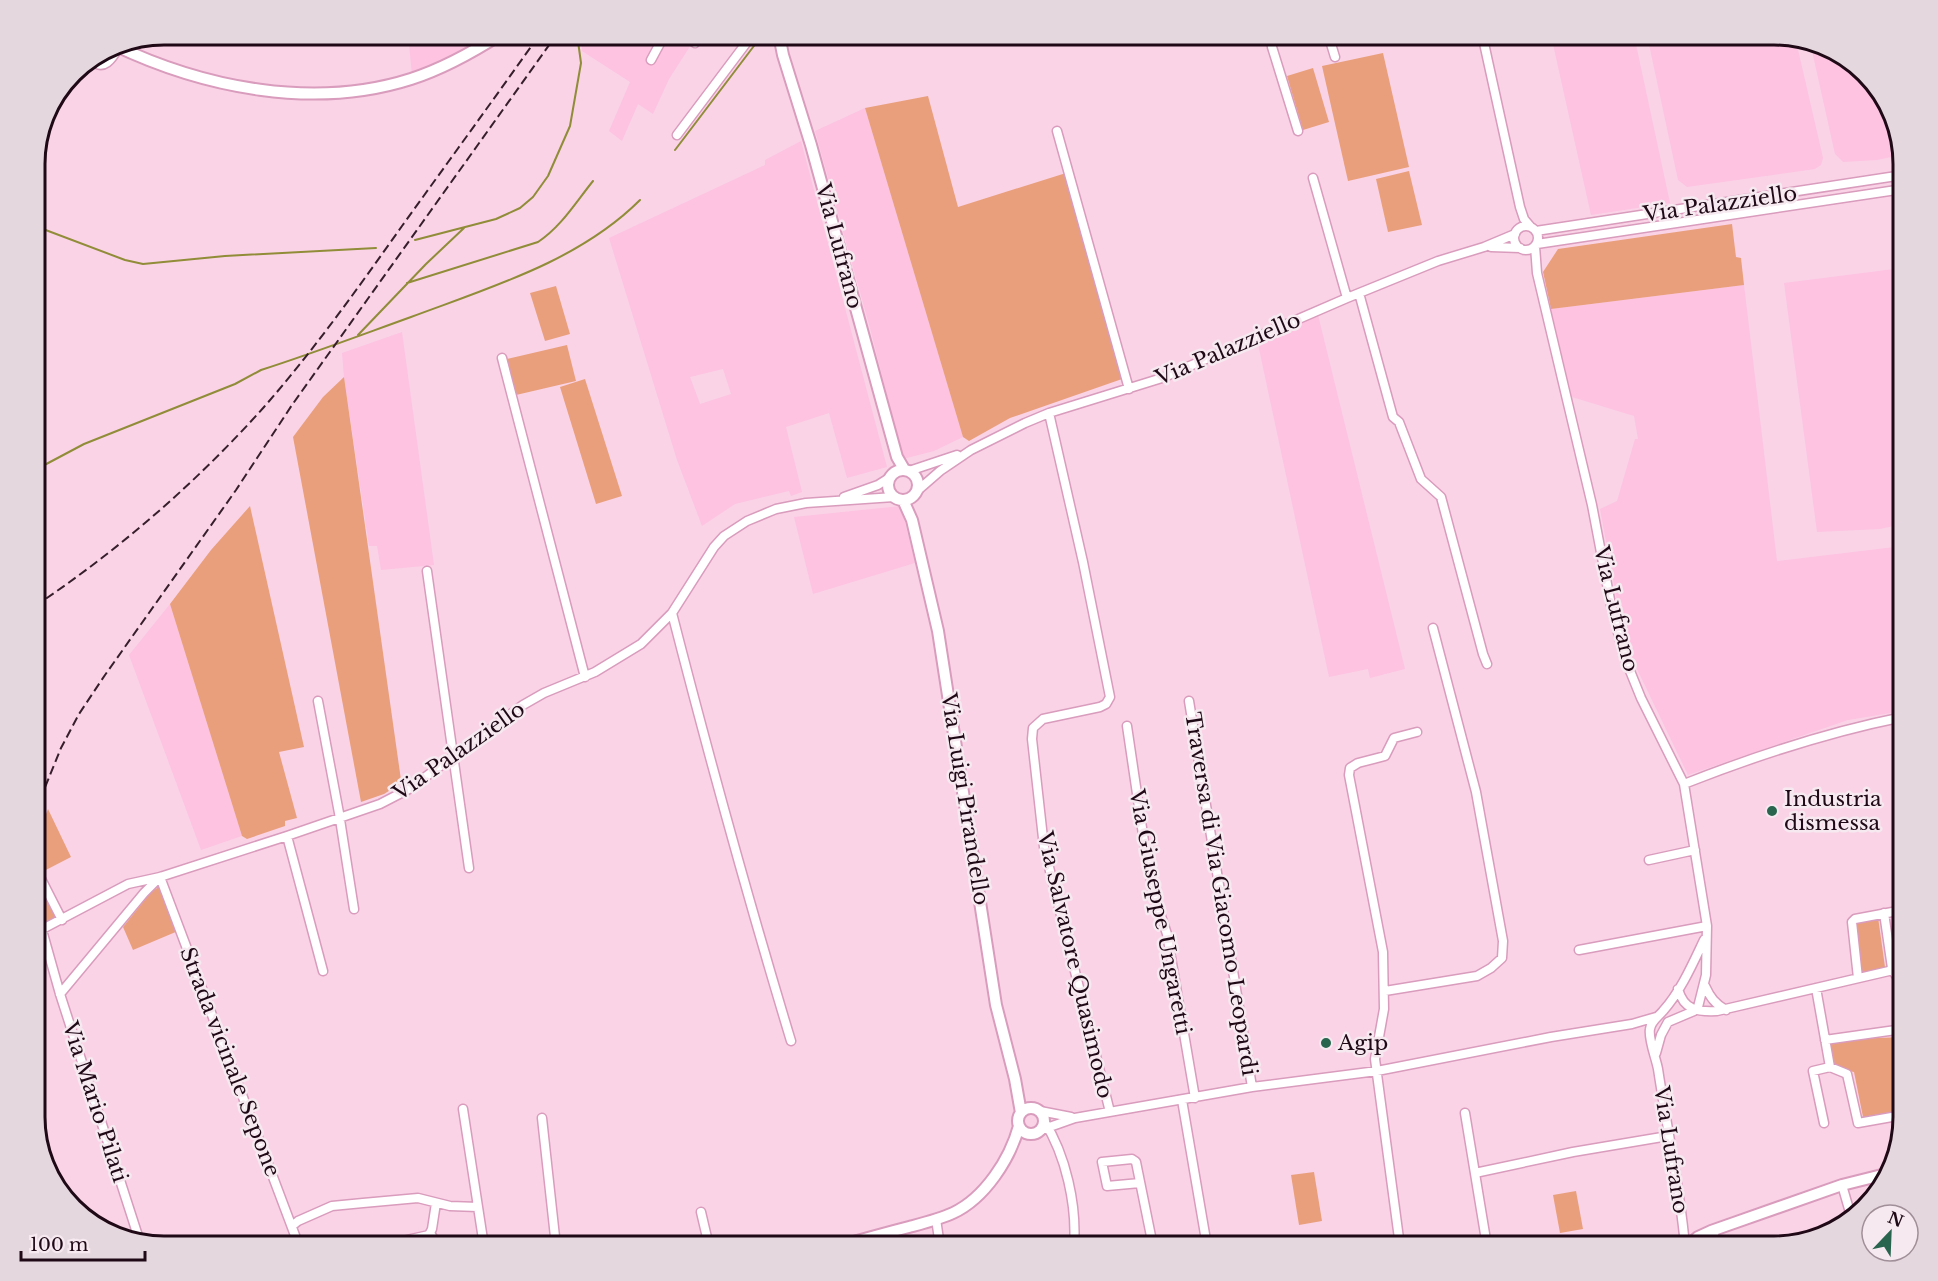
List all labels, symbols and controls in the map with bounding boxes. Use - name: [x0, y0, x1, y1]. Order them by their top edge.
- street label: Via Lufrano: [810, 180, 868, 312]
- street label: Via Palazziello: [1640, 180, 1799, 228]
- street label: Via Palazziello: [1151, 307, 1304, 392]
- street label: Via Lufrano: [1588, 542, 1644, 675]
- street label: Via Luigi Pirandello: [935, 690, 995, 907]
- street label: Via Palazziello: [387, 696, 530, 807]
- street label: Traversa di Via Giacomo Leopardi: [1179, 710, 1263, 1078]
- street label: Via Giuseppe Ungaretti: [1123, 786, 1197, 1037]
- place label: Industria dismessa: [1784, 786, 1882, 836]
- marker: Industria dismessa: [1765, 804, 1779, 818]
- street label: Via Salvatore Quasimodo: [1031, 828, 1118, 1101]
- street label: Strada vicinale Sepone: [174, 944, 286, 1180]
- street label: Via Mario Pilati: [56, 1017, 133, 1186]
- place label: Agip: [1337, 1030, 1388, 1056]
- marker: Agip: [1319, 1036, 1333, 1050]
- street label: Via Lufrano: [1648, 1083, 1694, 1216]
- north arrow: [1860, 1203, 1920, 1263]
- text: N: [1885, 1207, 1907, 1231]
- scale bar: [21, 1224, 146, 1262]
- text: 100 m: [30, 1234, 88, 1256]

